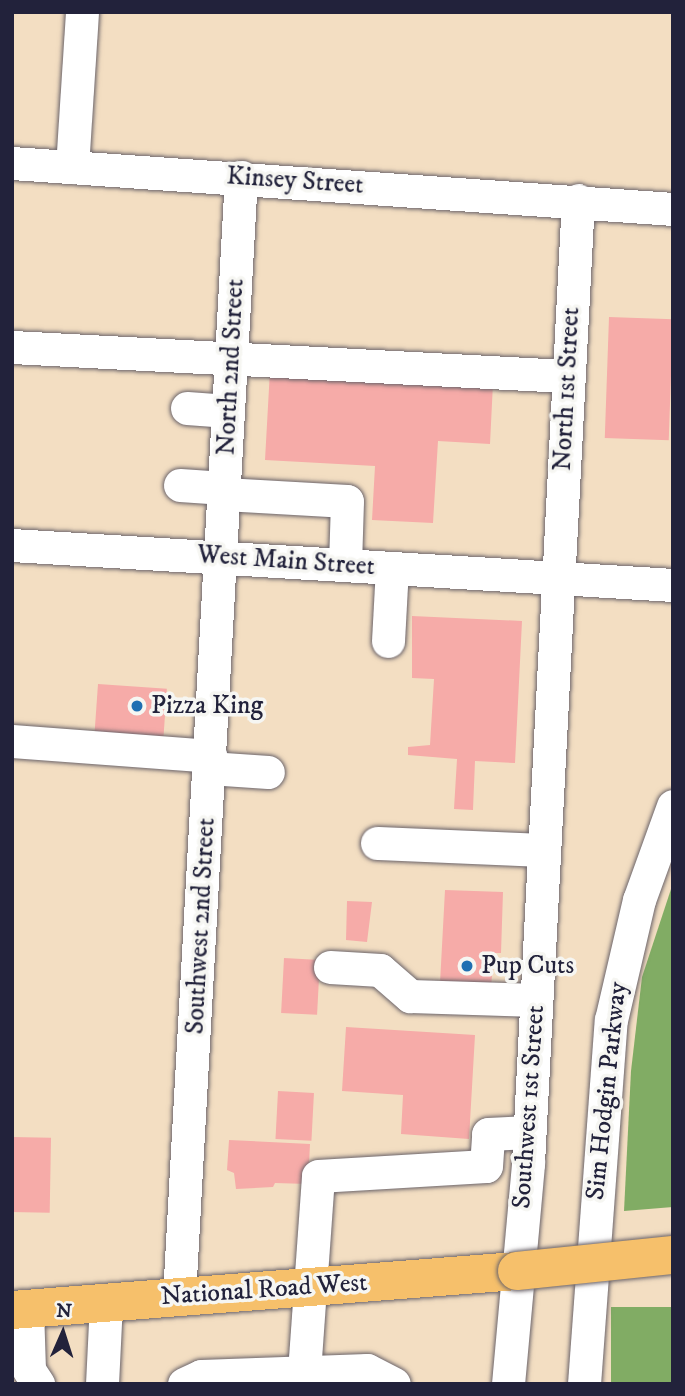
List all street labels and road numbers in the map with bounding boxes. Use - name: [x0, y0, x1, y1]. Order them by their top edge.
- street label: Kinsey Street: [225, 161, 365, 201]
- street label: North 2nd Street: [211, 278, 251, 456]
- street label: North 1st Street: [547, 306, 587, 472]
- street label: West Main Street: [196, 539, 376, 583]
- street label: Southwest 2nd Street: [180, 817, 222, 1035]
- street label: Sim Hodgin Parkway: [580, 980, 634, 1202]
- street label: Southwest 1st Street: [506, 1004, 552, 1210]
- street label: National Road West: [160, 1267, 368, 1313]

